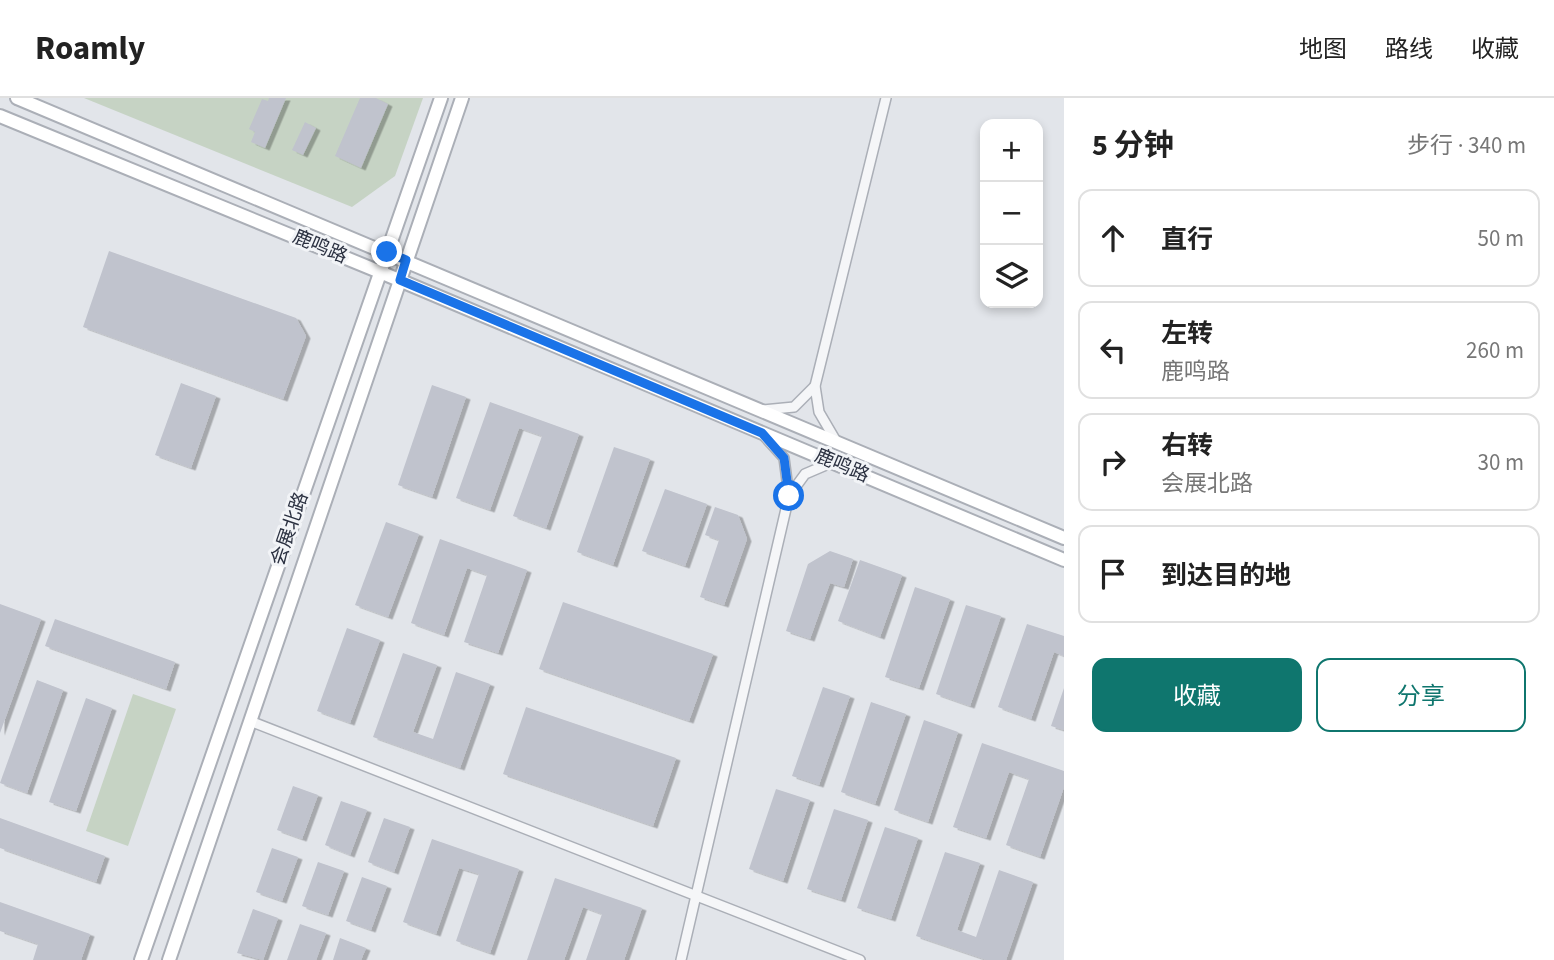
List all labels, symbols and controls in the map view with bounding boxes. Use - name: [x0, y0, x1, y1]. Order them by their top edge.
- text: Roamly: [35, 25, 145, 72]
- text: 地图: [1299, 32, 1347, 67]
- text: 路线: [1385, 32, 1433, 67]
- text: 收藏: [1471, 32, 1519, 67]
- map controls: [980, 119, 1043, 308]
- button: +: [980, 119, 1043, 182]
- text: 5 分钟: [1092, 124, 1174, 167]
- text: 步行 · 340 m: [1407, 129, 1526, 162]
- button: −: [980, 182, 1043, 245]
- icon: ahead: [1094, 219, 1132, 257]
- text: 直行: [1161, 221, 1213, 258]
- text: 50 m: [1477, 222, 1524, 255]
- street label: 鹿鸣路: [288, 223, 352, 271]
- route end: [371, 236, 402, 267]
- button: layers: [980, 245, 1043, 308]
- text: 左转: [1161, 315, 1213, 352]
- icon: left: [1094, 331, 1132, 369]
- text: 260 m: [1466, 334, 1524, 367]
- text: 鹿鸣路: [1161, 355, 1230, 388]
- text: 右转: [1161, 427, 1213, 464]
- street label: 鹿鸣路: [810, 442, 874, 490]
- icon: right: [1094, 443, 1132, 481]
- text: 30 m: [1477, 446, 1524, 479]
- text: 会展北路: [1161, 467, 1253, 500]
- route start: [773, 480, 804, 511]
- street label: 会展北路: [265, 489, 315, 569]
- icon: arrive: [1094, 555, 1132, 593]
- text: 到达目的地: [1161, 557, 1291, 594]
- button: 收藏: [1092, 658, 1302, 732]
- button: 分享: [1316, 658, 1526, 732]

